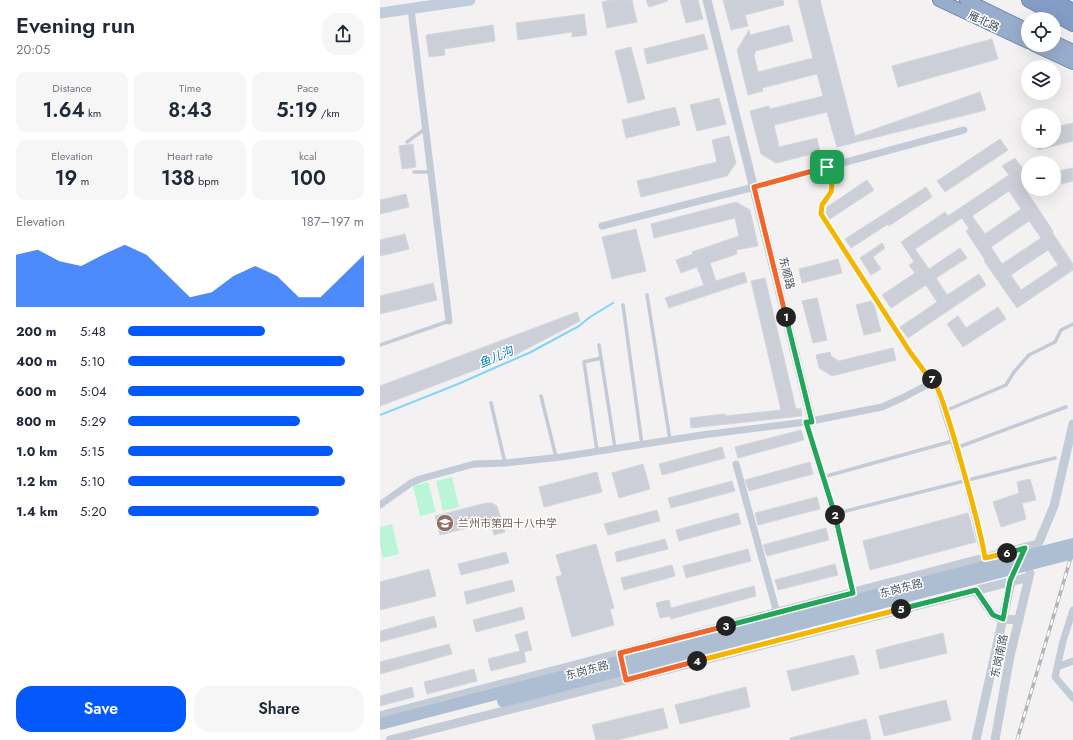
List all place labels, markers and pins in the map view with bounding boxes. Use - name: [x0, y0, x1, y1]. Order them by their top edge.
- pin: [810, 150, 844, 184]
- pin: 1: [776, 307, 796, 327]
- pin: 7: [922, 369, 942, 389]
- pin: 2: [825, 505, 845, 525]
- school or university icon: 兰州市第四十八中学: [435, 513, 455, 533]
- place label: 兰州市第四十八中学: [458, 515, 557, 531]
- pin: 6: [997, 543, 1017, 563]
- pin: 5: [891, 599, 911, 619]
- pin: 3: [716, 616, 736, 636]
- pin: 4: [687, 651, 707, 671]

